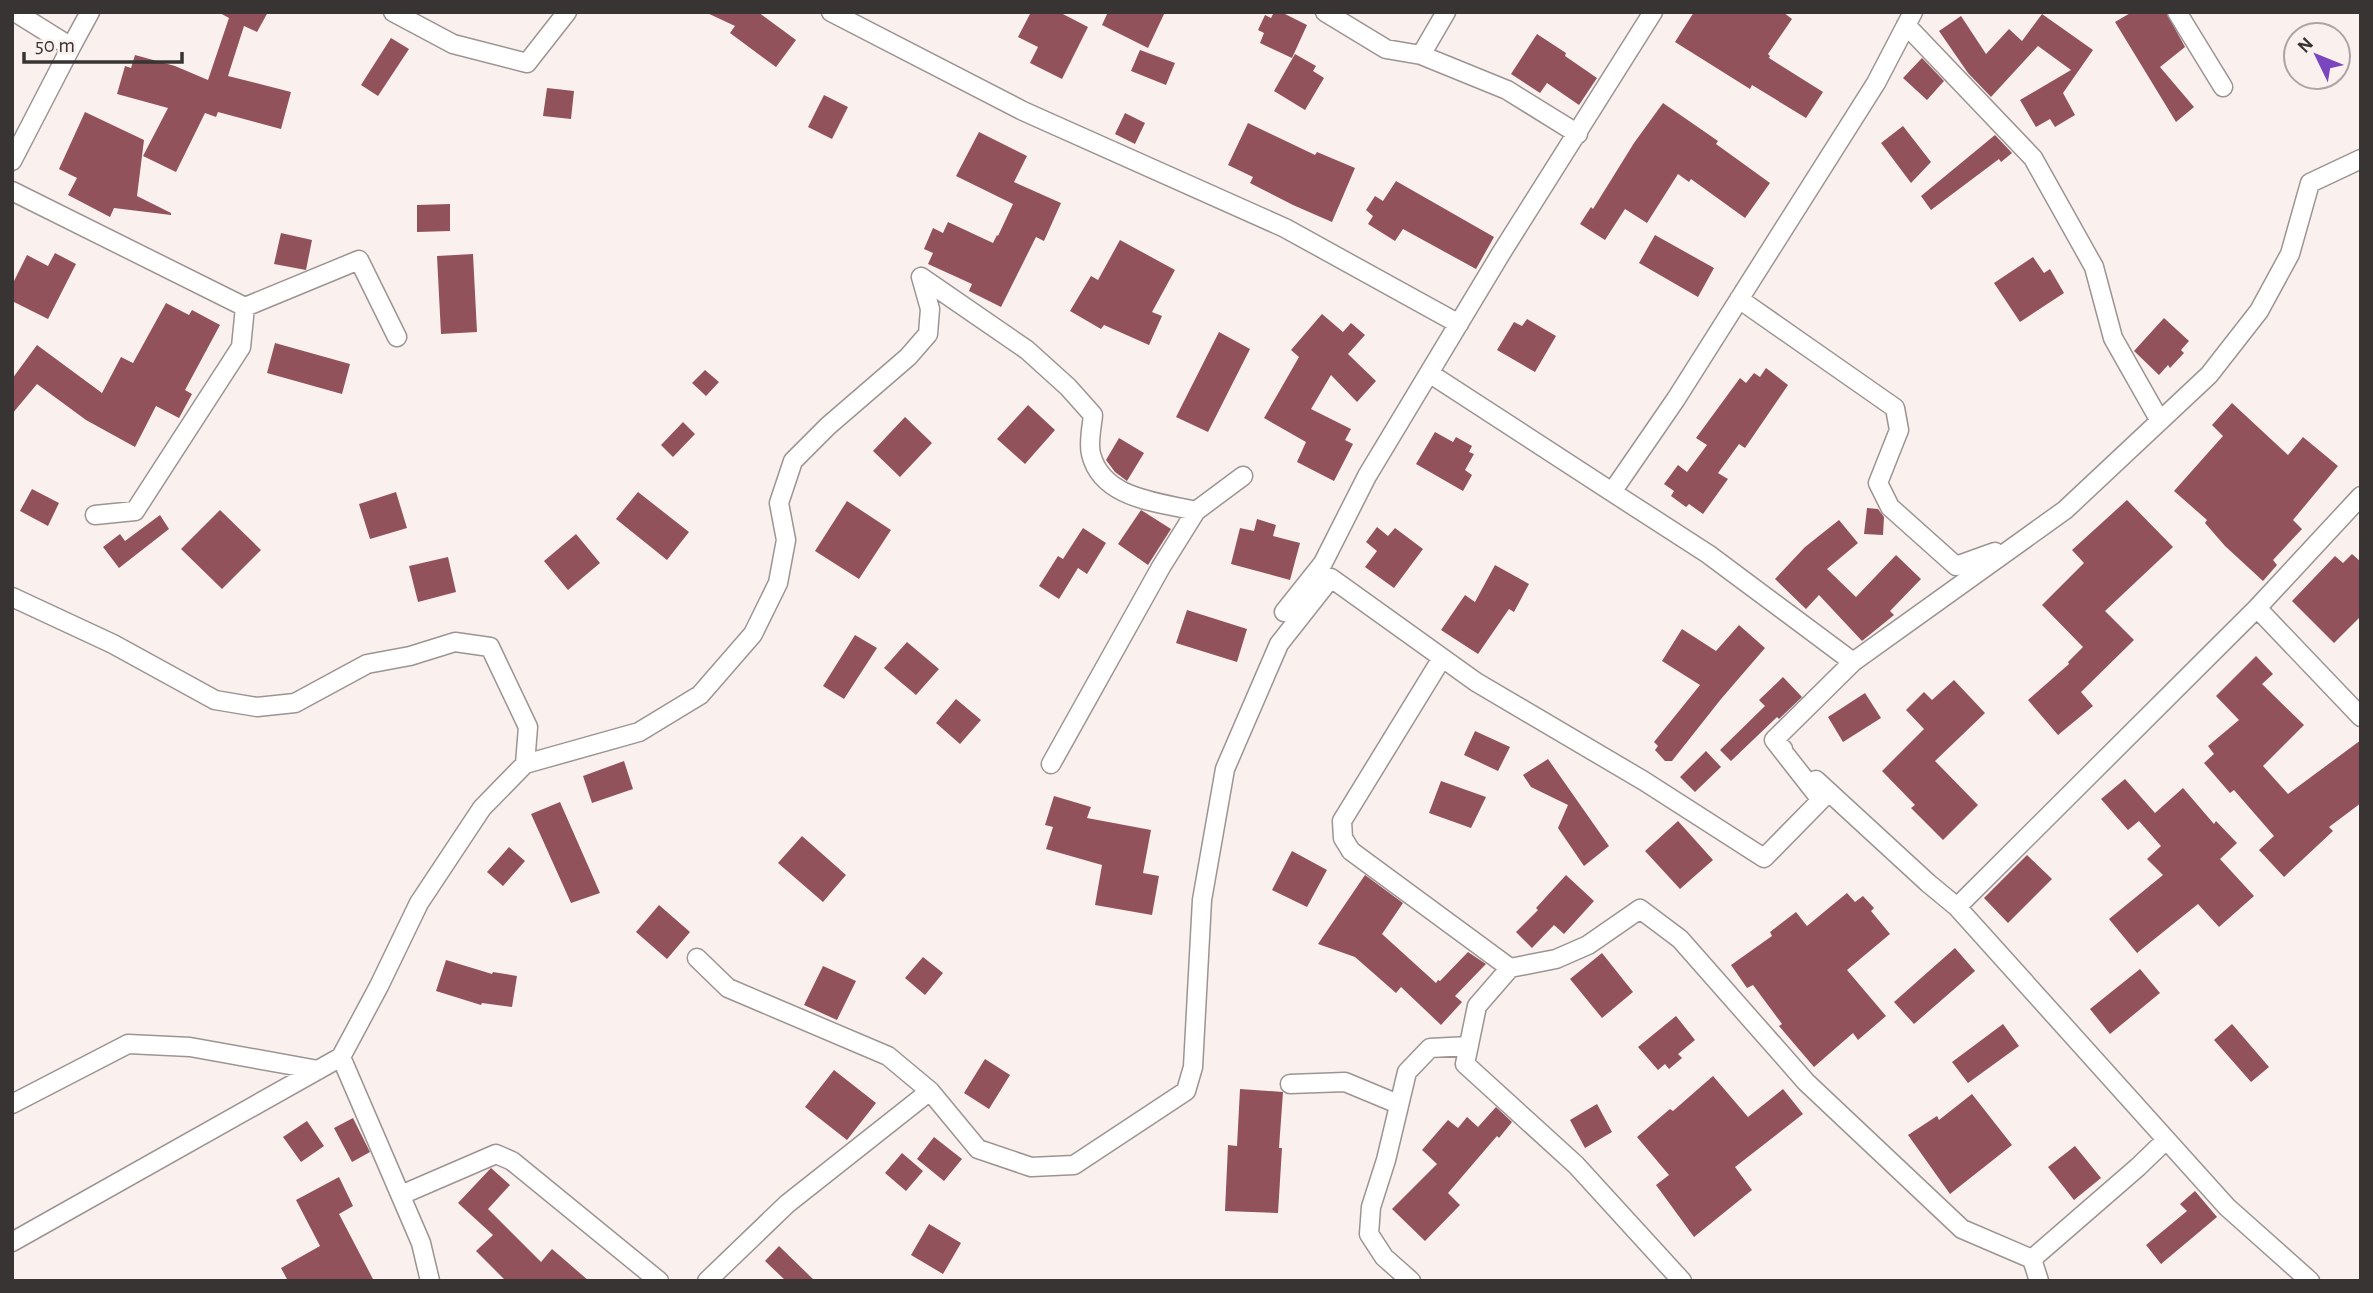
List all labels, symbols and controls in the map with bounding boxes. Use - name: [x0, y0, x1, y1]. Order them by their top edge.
- scale bar: [24, 21, 182, 65]
- north arrow: [2282, 21, 2352, 91]
- text: N: [2294, 34, 2317, 57]
- text: 50 m: [35, 35, 75, 56]

